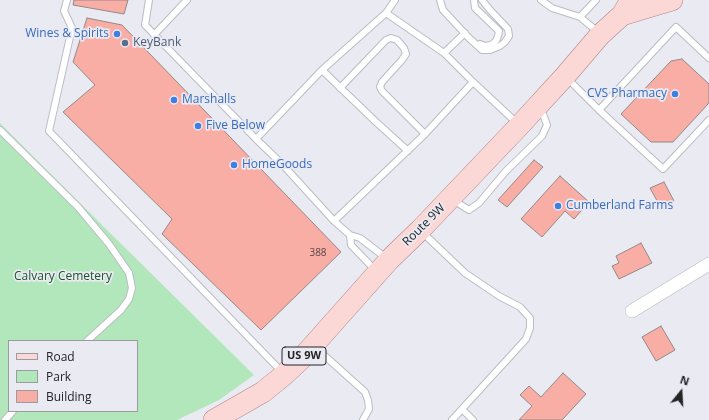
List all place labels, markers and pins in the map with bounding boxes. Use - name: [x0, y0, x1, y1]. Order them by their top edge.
- place label: Wines & Spirits: [25, 27, 109, 41]
- marker: Wines & Spirits: [112, 29, 122, 39]
- place label: KeyBank: [133, 36, 181, 50]
- marker: KeyBank: [120, 38, 130, 48]
- place label: CVS Pharmacy: [587, 87, 667, 101]
- marker: CVS Pharmacy: [670, 89, 680, 99]
- place label: Marshalls: [182, 93, 236, 107]
- marker: Marshalls: [169, 95, 179, 105]
- place label: Five Below: [206, 119, 265, 133]
- marker: Five Below: [193, 121, 203, 131]
- place label: HomeGoods: [242, 158, 312, 172]
- marker: HomeGoods: [229, 160, 239, 170]
- place label: Cumberland Farms: [566, 199, 673, 213]
- marker: Cumberland Farms: [553, 201, 563, 211]

